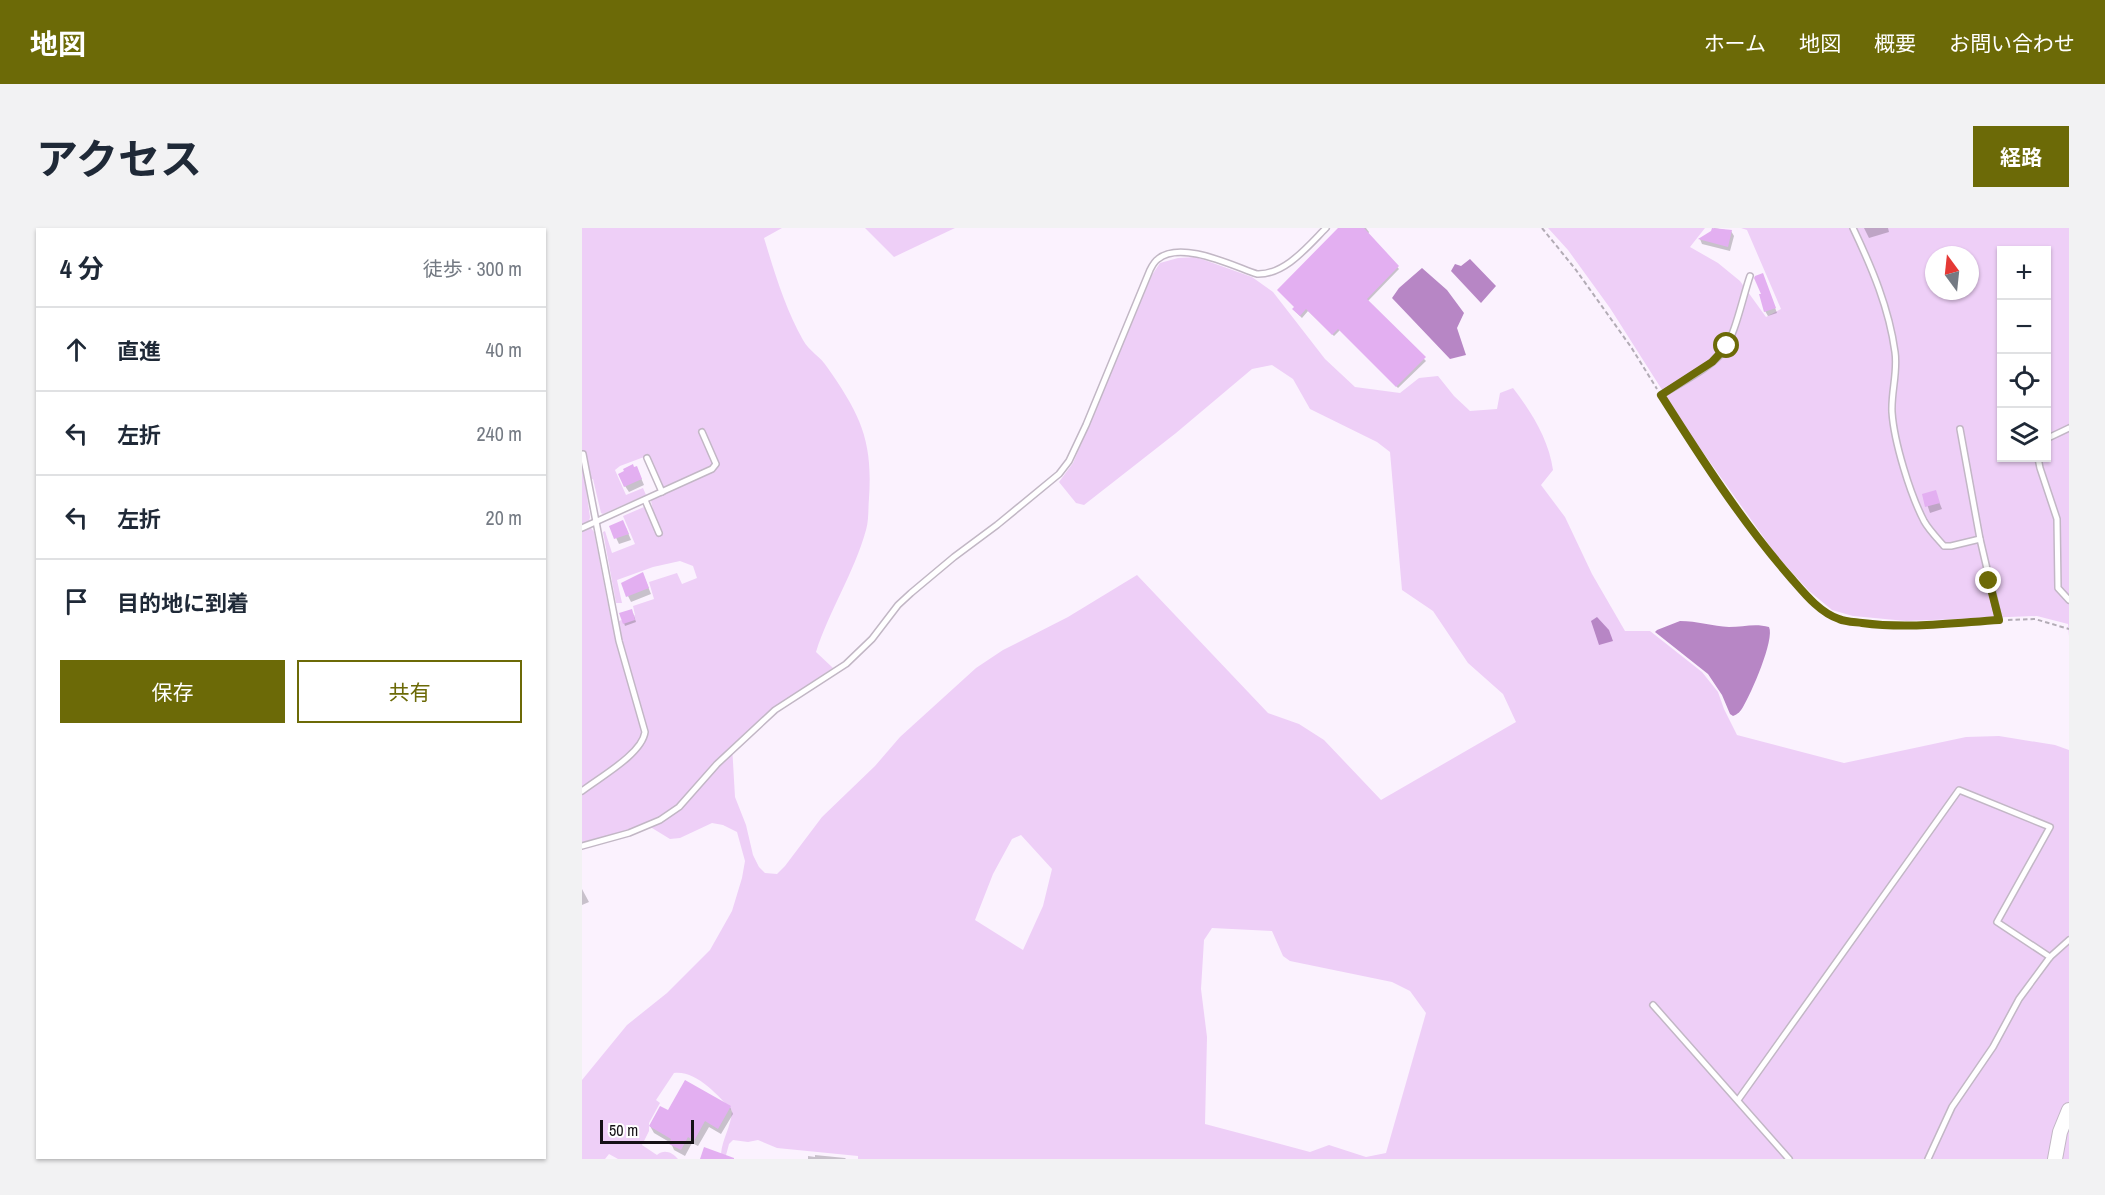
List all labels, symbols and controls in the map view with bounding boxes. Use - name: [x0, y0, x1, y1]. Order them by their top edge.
- text: 地図: [30, 25, 86, 63]
- text: ホーム: [1704, 29, 1766, 58]
- text: 地図: [1799, 29, 1841, 58]
- text: 概要: [1874, 29, 1916, 58]
- text: お問い合わせ: [1949, 29, 2075, 58]
- button: 経路: [1973, 126, 2069, 187]
- text: アクセス: [36, 131, 202, 187]
- north arrow: [1925, 246, 1979, 300]
- map controls: [1997, 246, 2051, 462]
- button: +: [1997, 246, 2051, 300]
- text: 4 分: [60, 251, 104, 286]
- text: 徒歩 · 300 m: [423, 255, 522, 282]
- button: −: [1997, 300, 2051, 354]
- route start: [1713, 332, 1739, 358]
- icon: ahead: [60, 333, 93, 366]
- text: 直進: [117, 336, 161, 366]
- text: 40 m: [486, 336, 522, 363]
- button: locate: [1997, 354, 2051, 408]
- button: layers: [1997, 408, 2051, 462]
- icon: left: [60, 417, 93, 450]
- text: 左折: [117, 420, 161, 450]
- text: 240 m: [476, 420, 522, 447]
- icon: left: [60, 501, 93, 534]
- text: 左折: [117, 504, 161, 534]
- text: 20 m: [486, 504, 522, 531]
- route end: [1975, 567, 2001, 593]
- icon: arrive: [60, 585, 93, 618]
- text: 目的地に到着: [117, 588, 249, 618]
- button: 保存: [60, 660, 285, 723]
- button: 共有: [297, 660, 522, 723]
- scale bar: [600, 1117, 694, 1144]
- text: 50 m: [609, 1119, 638, 1141]

